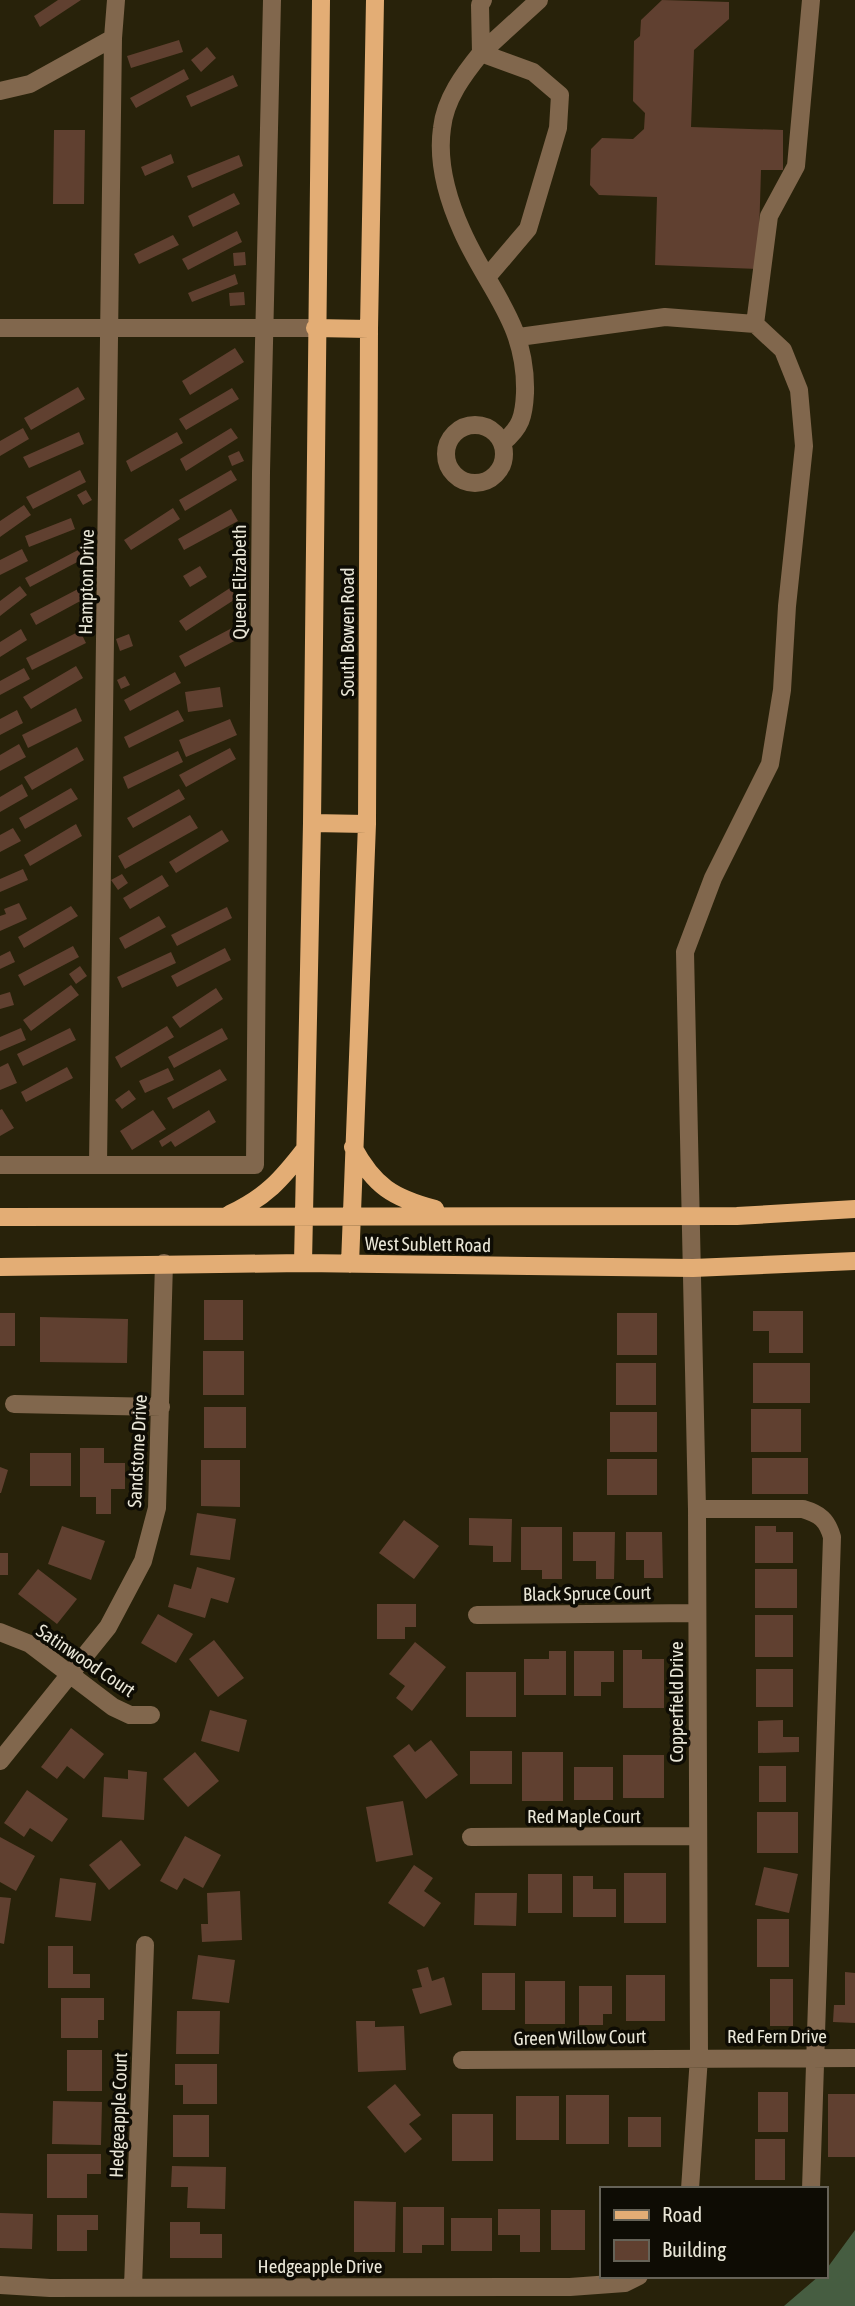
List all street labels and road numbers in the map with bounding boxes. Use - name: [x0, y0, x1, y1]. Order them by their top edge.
- street label: Queen Elizabeth: [228, 525, 250, 639]
- street label: Hampton Drive: [74, 529, 98, 635]
- street label: South Bowen Road: [336, 568, 358, 697]
- street label: West Sublett Road: [365, 1232, 491, 1256]
- street label: Sandstone Drive: [123, 1394, 151, 1508]
- street label: Black Spruce Court: [523, 1581, 651, 1605]
- street label: Satinwood Court: [33, 1619, 139, 1701]
- street label: Copperfield Drive: [665, 1641, 687, 1763]
- street label: Red Maple Court: [527, 1805, 641, 1827]
- street label: Green Willow Court: [513, 2025, 647, 2049]
- street label: Red Fern Drive: [727, 2025, 827, 2047]
- street label: Hedgeapple Court: [105, 2052, 131, 2178]
- street label: Hedgeapple Drive: [258, 2255, 382, 2277]

